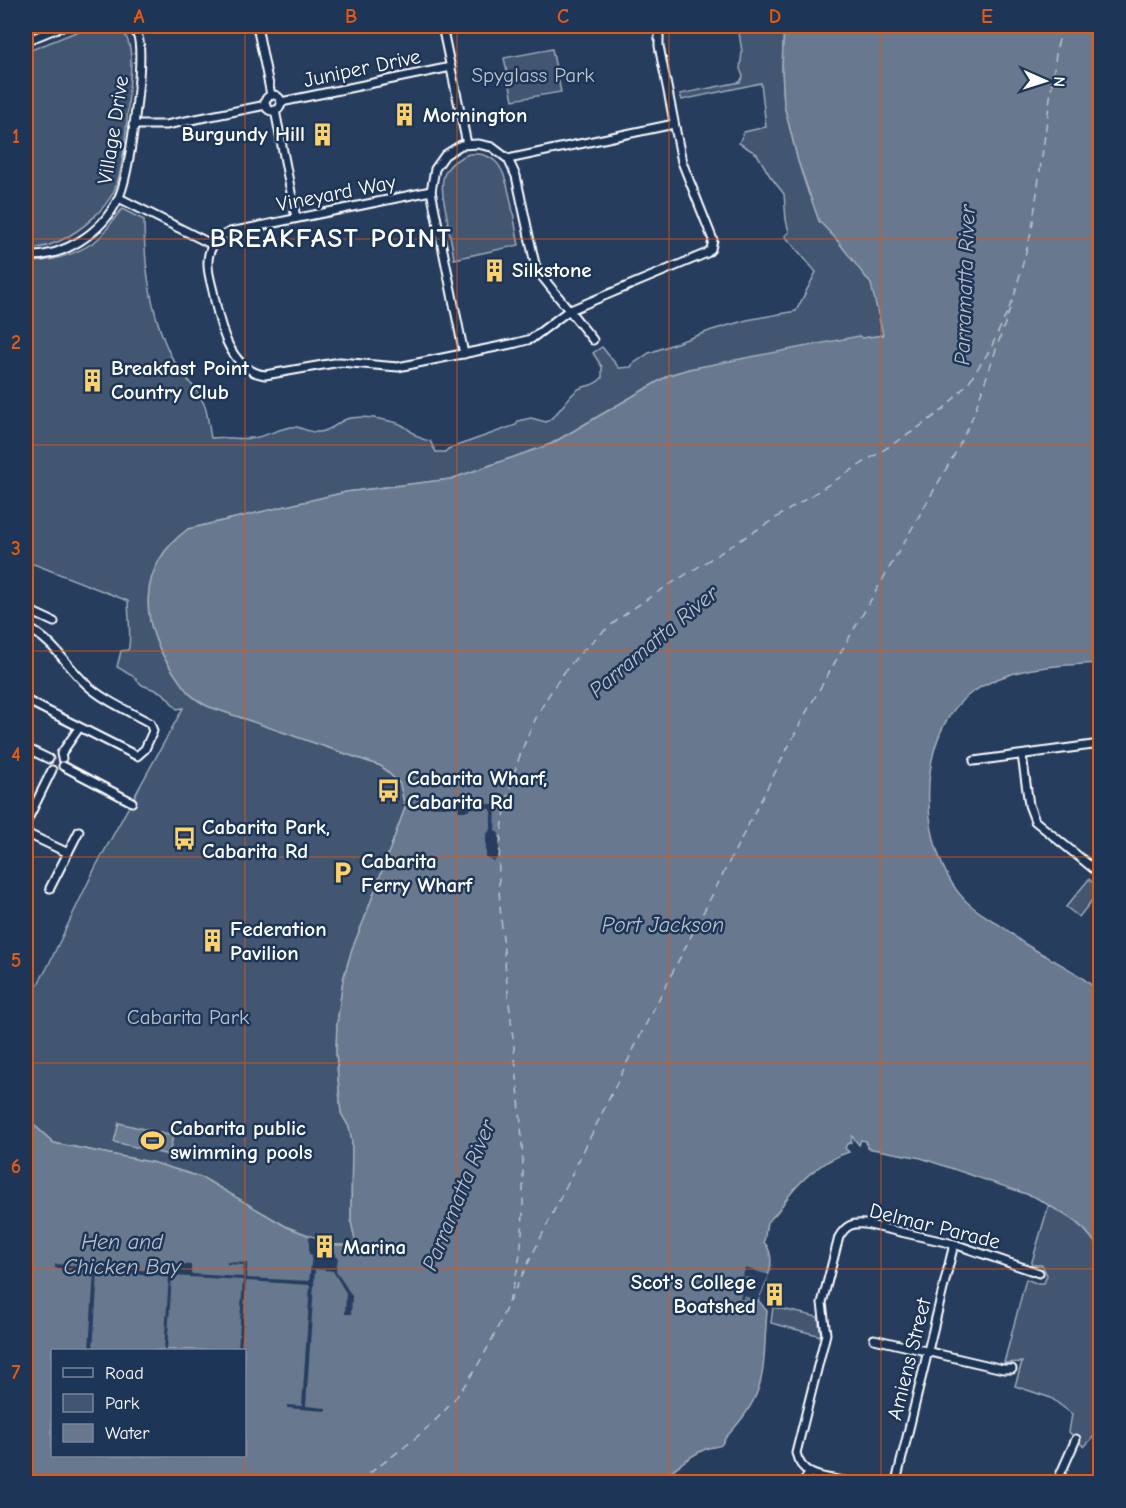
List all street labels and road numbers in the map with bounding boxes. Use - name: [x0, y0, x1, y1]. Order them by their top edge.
- street label: Juniper Drive: [301, 44, 423, 92]
- street label: Village Drive: [93, 74, 133, 186]
- street label: Vineyard Way: [274, 170, 398, 216]
- street label: Delmar Parade: [867, 1198, 1003, 1254]
- street label: Amiens Street: [882, 1295, 936, 1422]

